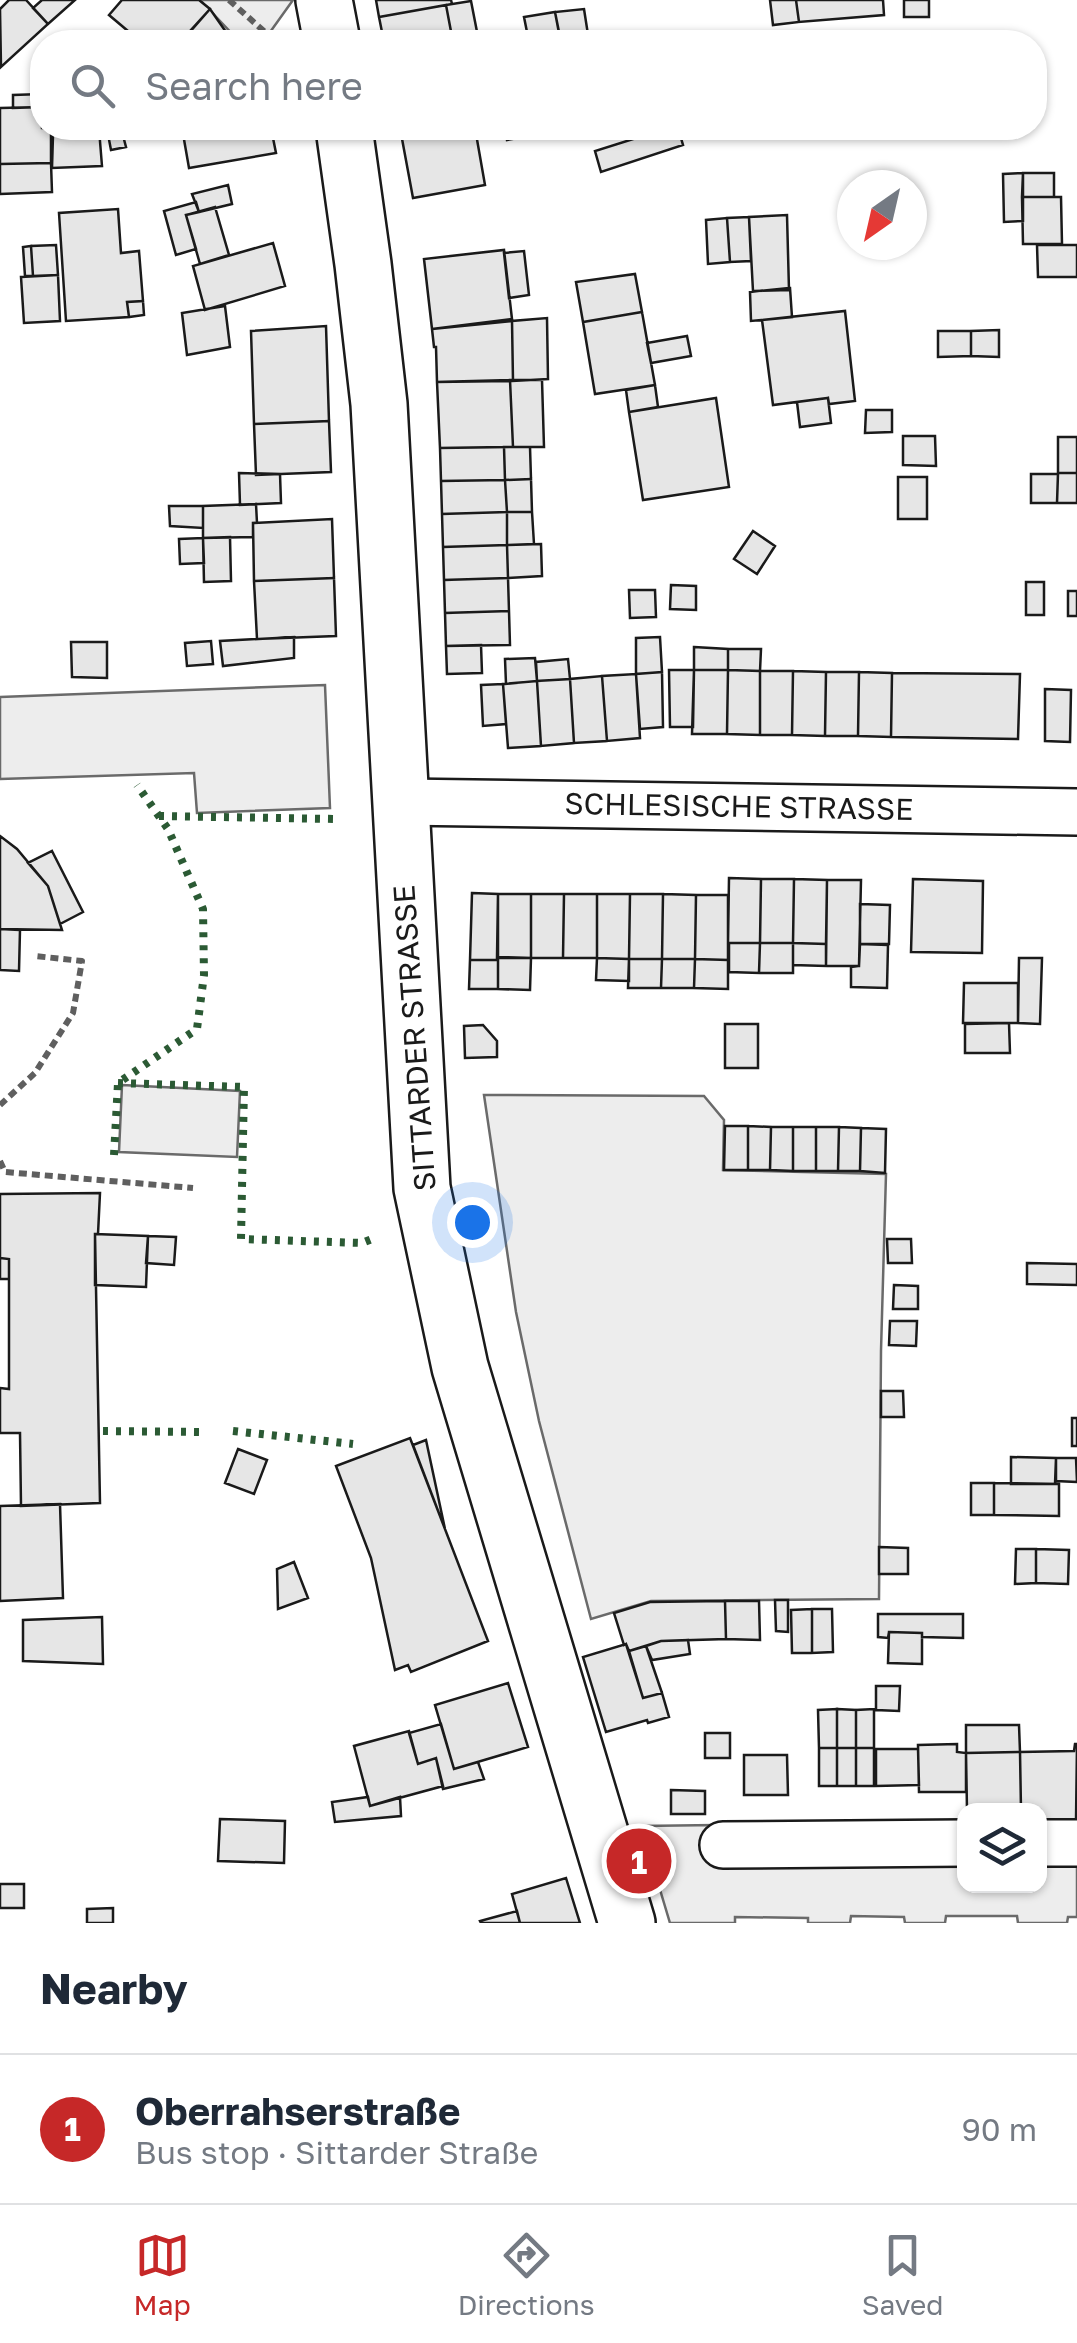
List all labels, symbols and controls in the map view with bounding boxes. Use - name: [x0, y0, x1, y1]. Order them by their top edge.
- search box: [30, 30, 1047, 140]
- icon: search: [65, 58, 120, 113]
- text: Search here: [145, 63, 363, 108]
- north arrow: [837, 170, 927, 260]
- street label: SCHLESISCHE STRASSE: [564, 785, 914, 827]
- street label: SITTARDER STRASSE: [385, 884, 443, 1192]
- your location: [447, 1197, 498, 1248]
- map controls: [957, 1803, 1047, 1893]
- button: layers: [957, 1803, 1047, 1893]
- pin: 1: [606, 1824, 672, 1898]
- text: Nearby: [40, 1963, 188, 2013]
- text: Oberrahserstraße: [135, 2088, 460, 2133]
- text: 1: [64, 2110, 81, 2148]
- text: 90 m: [961, 2110, 1037, 2148]
- text: Bus stop · Sittarder Straße: [135, 2133, 538, 2171]
- tab: Map: [134, 2228, 191, 2321]
- tab: Directions: [458, 2228, 595, 2321]
- tab: Saved: [862, 2228, 943, 2321]

